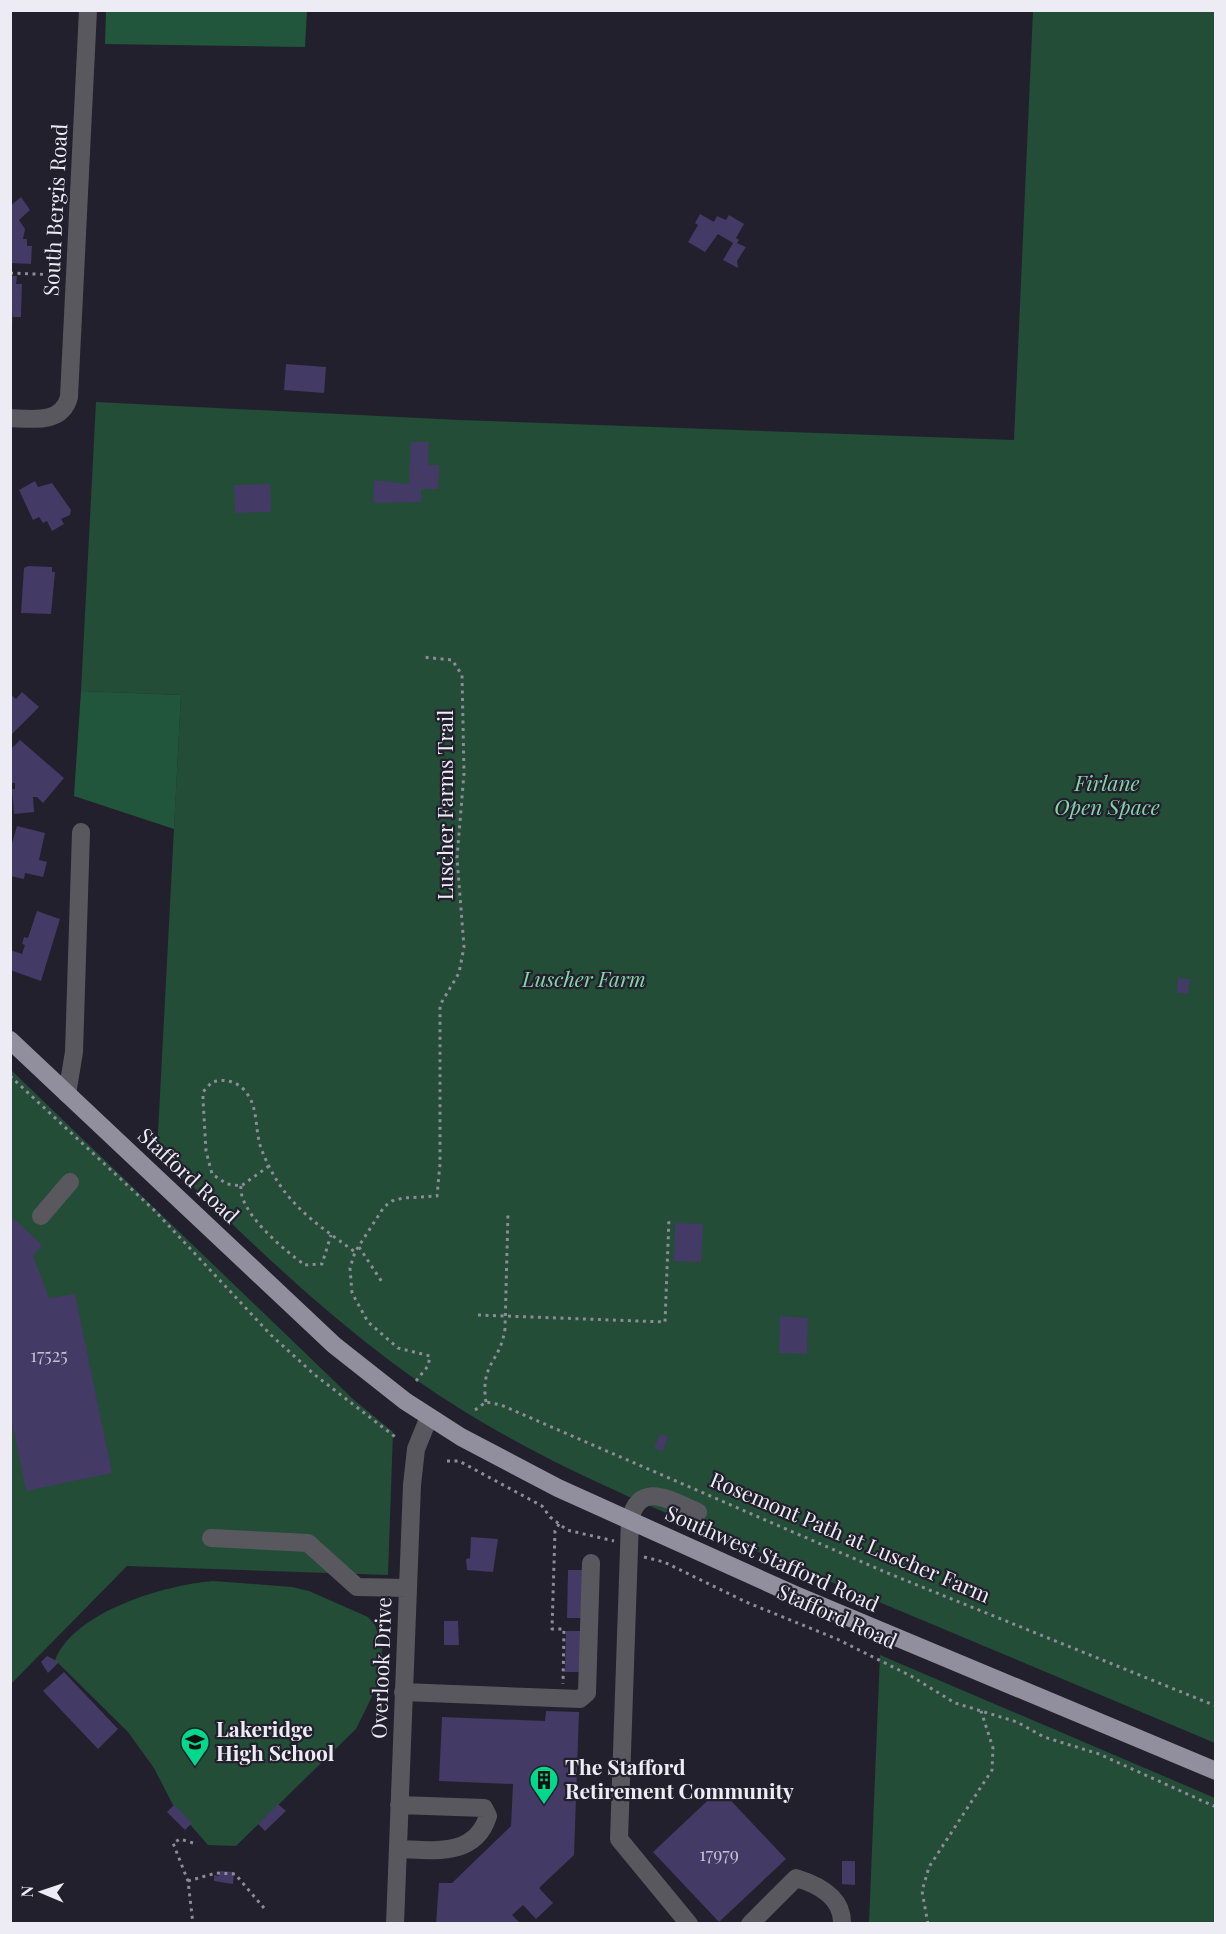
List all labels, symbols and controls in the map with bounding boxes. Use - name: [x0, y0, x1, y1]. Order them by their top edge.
- street label: South Bergis Road: [36, 123, 73, 297]
- street label: Luscher Farms Trail: [430, 710, 458, 900]
- park label: Firlane Open Space: [1054, 768, 1160, 820]
- park label: Luscher Farm: [521, 964, 646, 992]
- street label: Stafford Road: [133, 1121, 246, 1229]
- house number: 17525: [30, 1343, 68, 1367]
- street label: Rosemont Path at Luscher Farm: [706, 1464, 996, 1608]
- street label: Southwest Stafford Road: [661, 1500, 883, 1618]
- street label: Stafford Road: [773, 1579, 901, 1655]
- street label: Overlook Drive: [364, 1597, 396, 1739]
- place label: Lakeridge High School: [216, 1714, 335, 1766]
- school or university icon: Lakeridge High School: [179, 1726, 211, 1768]
- place label: The Stafford Retirement Community: [565, 1752, 794, 1804]
- building icon: The Stafford Retirement Community: [528, 1764, 560, 1806]
- house number: 17979: [699, 1842, 739, 1866]
- north arrow: [12, 1862, 72, 1922]
- text: N: [16, 1885, 37, 1898]

